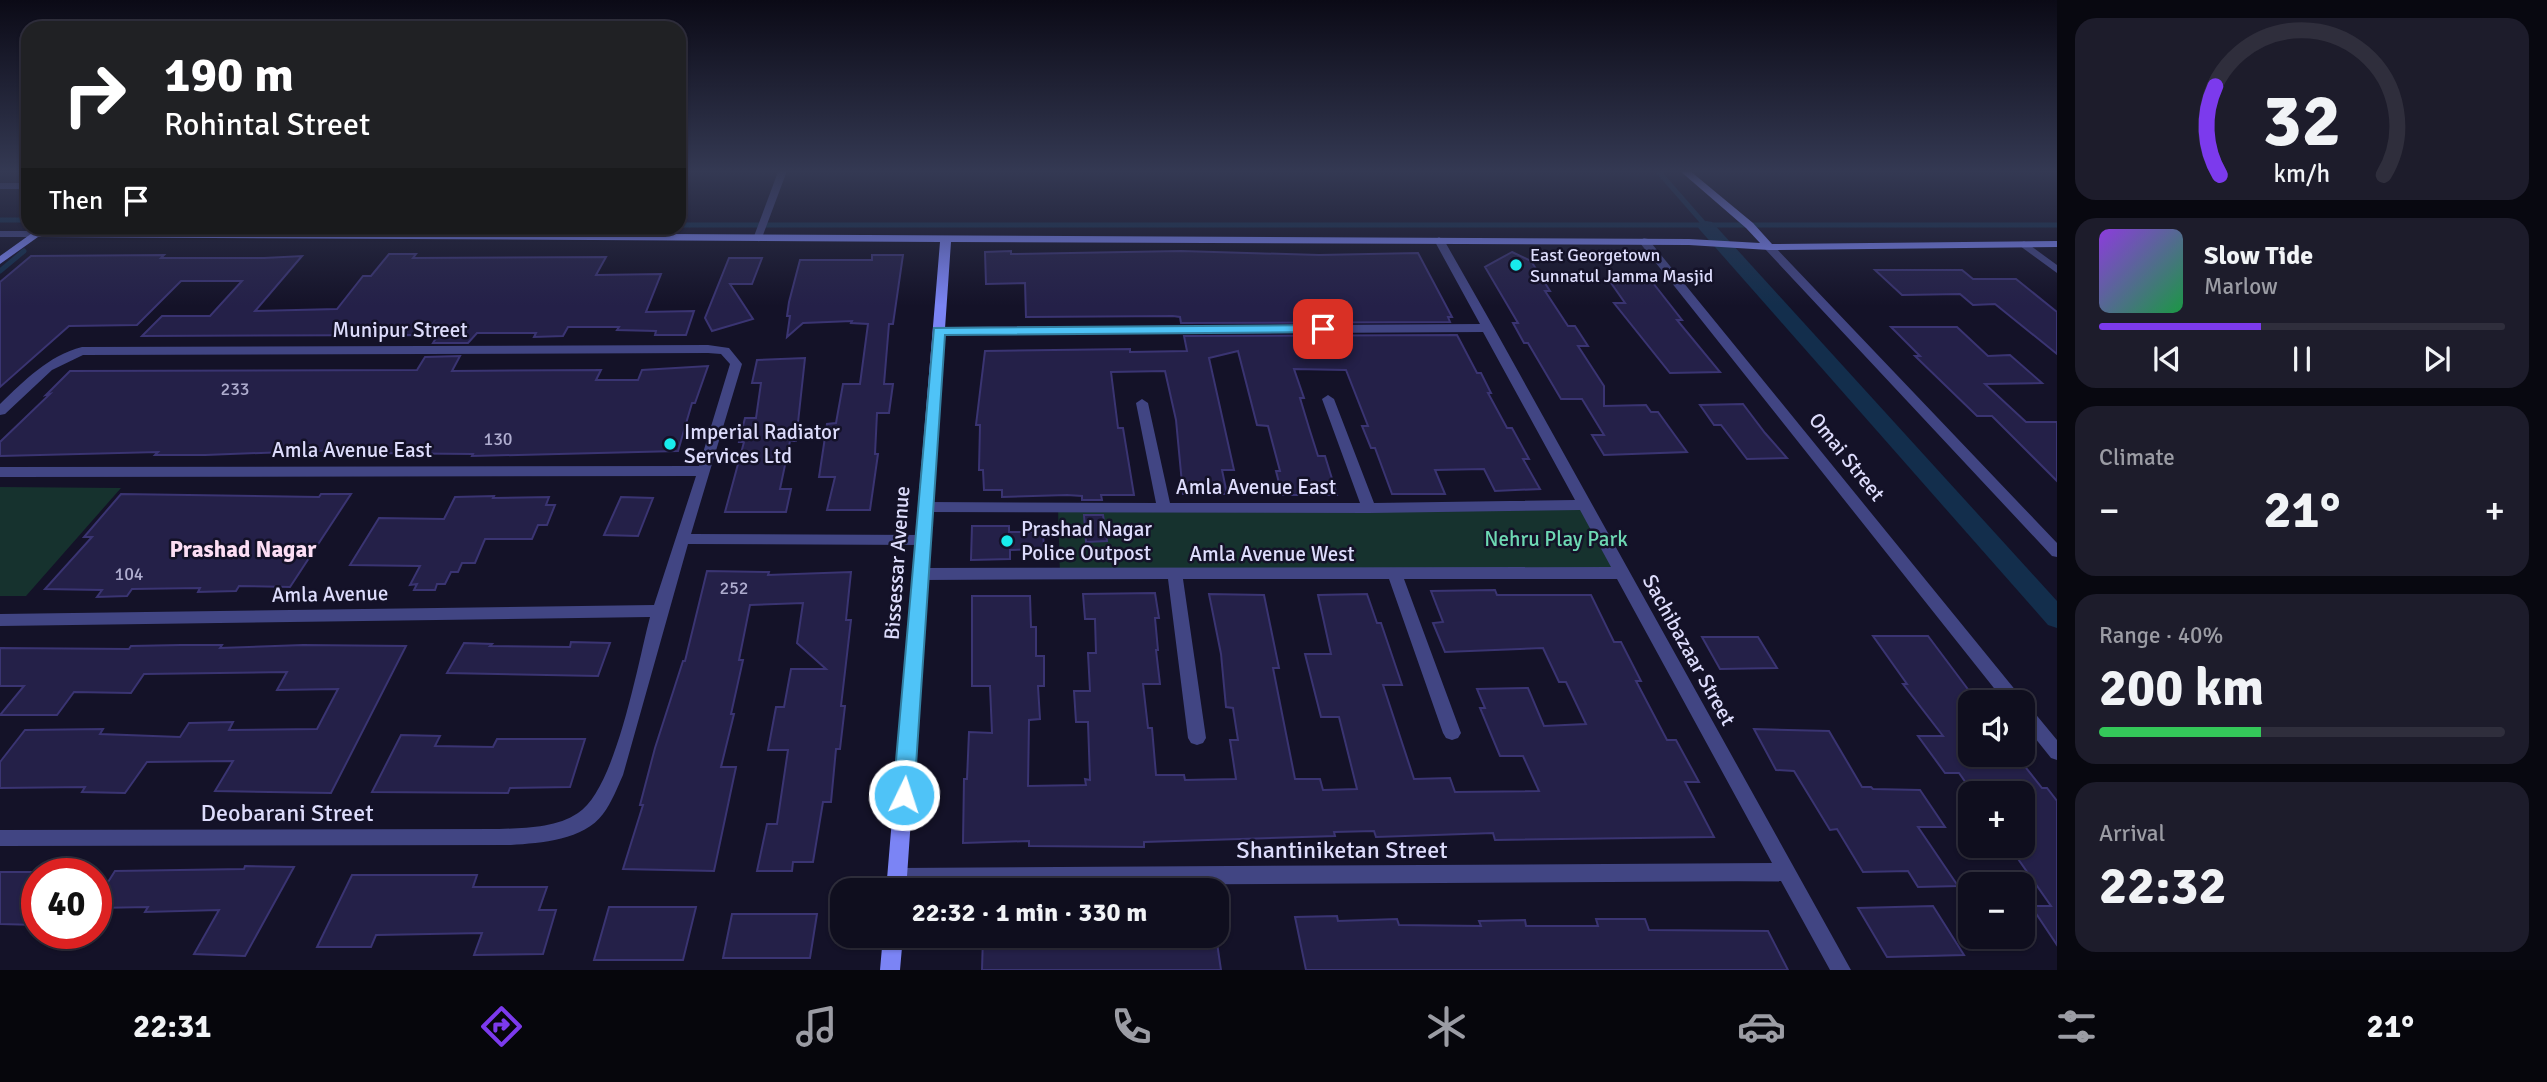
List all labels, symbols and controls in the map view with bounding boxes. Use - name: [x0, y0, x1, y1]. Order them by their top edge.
- text: 190 m: [164, 45, 294, 105]
- icon: right: [49, 49, 140, 140]
- text: 32: [2263, 77, 2341, 166]
- text: Rohintal Street: [164, 105, 370, 144]
- text: km/h: [2274, 158, 2330, 189]
- icon: arrive: [117, 182, 155, 220]
- text: Then: [49, 185, 103, 217]
- text: Slow Tide: [2204, 240, 2313, 272]
- place label: East Georgetown Sunnatul Jamma Masjid: [1530, 244, 1713, 287]
- marker: East Georgetown Sunnatul Jamma Masjid: [1508, 257, 1524, 273]
- text: Marlow: [2204, 272, 2278, 301]
- pin: [1293, 299, 1353, 359]
- icon: arrive: [1304, 310, 1342, 348]
- street label: Munipur Street: [332, 317, 468, 343]
- icon: previous: [2148, 340, 2186, 378]
- icon: pause: [2283, 340, 2321, 378]
- icon: next: [2418, 340, 2456, 378]
- house number: 233: [220, 378, 250, 400]
- street label: Omai Street: [1803, 408, 1891, 506]
- place label: Imperial Radiator Services Ltd: [684, 419, 840, 469]
- house number: 130: [483, 428, 513, 450]
- marker: Imperial Radiator Services Ltd: [662, 436, 678, 452]
- street label: Amla Avenue East: [272, 437, 432, 463]
- text: Climate: [2099, 443, 2175, 472]
- street label: Amla Avenue East: [1176, 474, 1336, 500]
- text: 21°: [2264, 478, 2340, 542]
- street label: Bissessar Avenue: [879, 485, 915, 641]
- text: −: [2099, 487, 2120, 534]
- text: +: [2484, 487, 2505, 534]
- place label: Prashad Nagar Police Outpost: [1021, 516, 1152, 566]
- park label: Nehru Play Park: [1484, 526, 1628, 552]
- marker: Prashad Nagar Police Outpost: [999, 533, 1015, 549]
- district label: Prashad Nagar: [170, 535, 317, 564]
- street label: Amla Avenue West: [1189, 541, 1355, 567]
- house number: 104: [114, 563, 144, 585]
- street label: Sachibazaar Street: [1637, 570, 1741, 730]
- house number: 252: [719, 577, 749, 599]
- street label: Amla Avenue: [271, 580, 389, 608]
- text: Range · 40%: [2099, 621, 2223, 650]
- text: 200 km: [2099, 656, 2264, 720]
- map controls: [1958, 690, 2035, 949]
- button: sound: [1958, 690, 2035, 767]
- position arrow: [867, 758, 941, 832]
- button: +: [1958, 781, 2035, 858]
- street label: Deobarani Street: [200, 798, 374, 828]
- text: Arrival: [2099, 819, 2165, 848]
- street label: Shantiniketan Street: [1236, 835, 1448, 865]
- text: 22:32: [2099, 854, 2227, 918]
- speed limit sign: 40: [21, 858, 112, 949]
- button: −: [1958, 872, 2035, 949]
- text: 22:32 · 1 min · 330 m: [912, 897, 1147, 929]
- icon: directions: [477, 1002, 526, 1051]
- icon: music: [792, 1002, 841, 1051]
- icon: phone: [1107, 1002, 1156, 1051]
- icon: climate: [1422, 1002, 1471, 1051]
- icon: car: [1737, 1002, 1786, 1051]
- icon: filters: [2052, 1002, 2101, 1051]
- text: 22:31: [133, 1007, 211, 1046]
- text: 21°: [2367, 1007, 2414, 1046]

